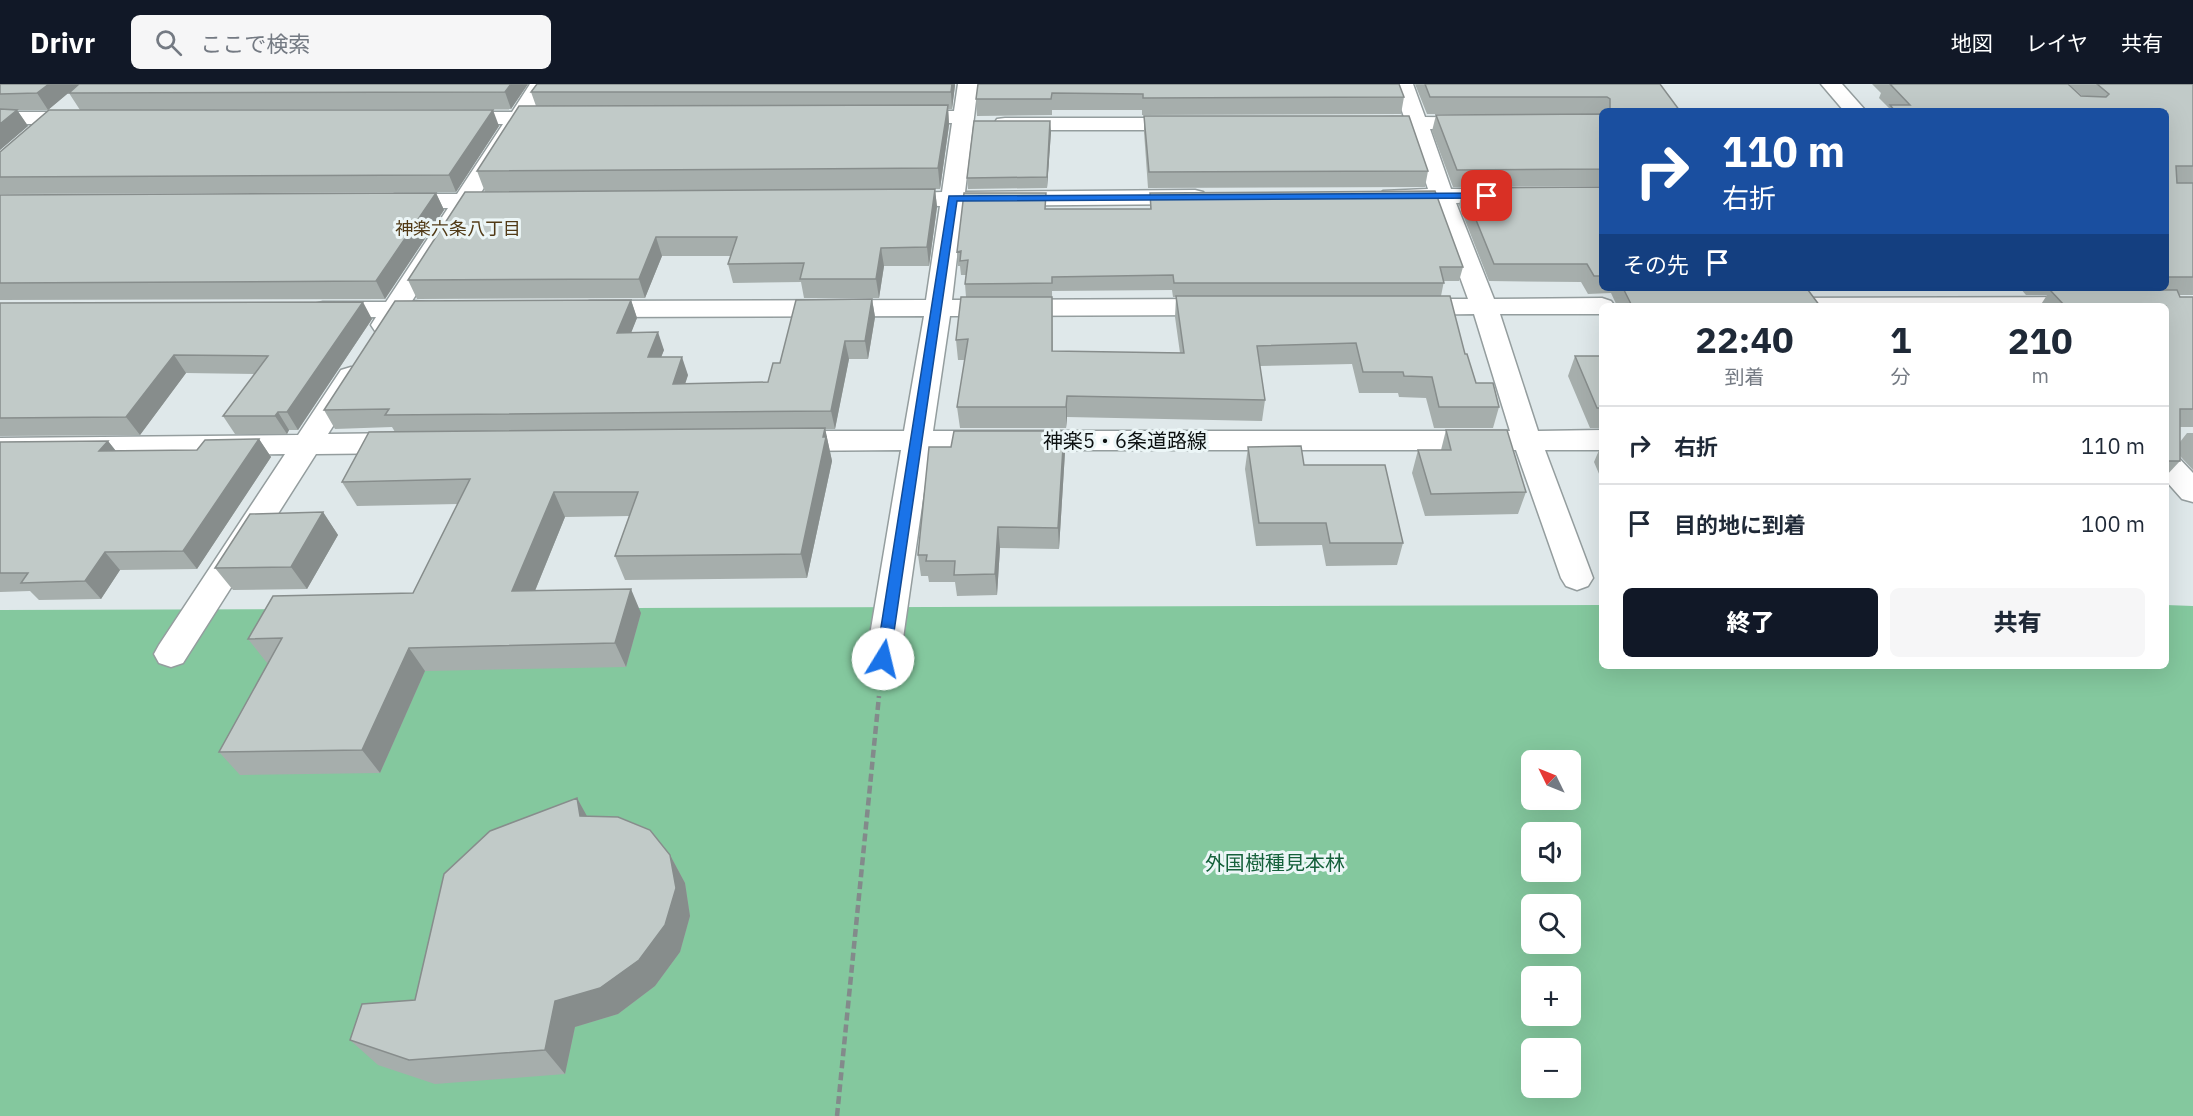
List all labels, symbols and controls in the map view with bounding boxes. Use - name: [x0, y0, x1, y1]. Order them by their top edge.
- search box: [131, 15, 551, 69]
- text: Drivr: [30, 24, 95, 61]
- icon: search: [152, 26, 185, 59]
- text: ここで検索: [200, 29, 310, 58]
- text: 地図: [1951, 29, 1993, 57]
- text: レイヤ: [2026, 29, 2088, 57]
- text: 共有: [2121, 29, 2163, 57]
- text: 110 m: [1722, 124, 1845, 179]
- icon: right: [1623, 132, 1701, 210]
- pin: [1461, 170, 1512, 221]
- icon: arrive: [1470, 179, 1503, 212]
- text: 右折: [1722, 180, 1776, 215]
- district label: 神楽六条八丁目: [395, 217, 521, 240]
- icon: arrive: [1701, 246, 1734, 279]
- text: その先: [1623, 250, 1689, 279]
- text: 22:40: [1695, 316, 1794, 363]
- text: 1: [1890, 316, 1912, 363]
- text: 210: [2008, 317, 2073, 364]
- text: m: [2032, 362, 2049, 389]
- text: 到着: [1724, 363, 1764, 390]
- text: 分: [1891, 363, 1911, 390]
- street label: 神楽5・6条道路線: [1043, 427, 1207, 454]
- icon: right: [1623, 429, 1656, 462]
- text: 110 m: [2081, 431, 2145, 460]
- text: 右折: [1674, 432, 1718, 461]
- icon: arrive: [1623, 507, 1656, 540]
- text: 100 m: [2081, 509, 2145, 538]
- text: 目的地に到着: [1674, 510, 1806, 539]
- button: 終了: [1623, 588, 1878, 657]
- button: 共有: [1890, 588, 2145, 657]
- position arrow: [851, 627, 915, 691]
- north arrow: [1521, 750, 1581, 810]
- map controls: [1521, 750, 1581, 1098]
- button: sound: [1521, 822, 1581, 882]
- park label: 外国樹種見本林: [1205, 849, 1345, 876]
- button: search: [1521, 894, 1581, 954]
- button: +: [1521, 966, 1581, 1026]
- button: −: [1521, 1038, 1581, 1098]

